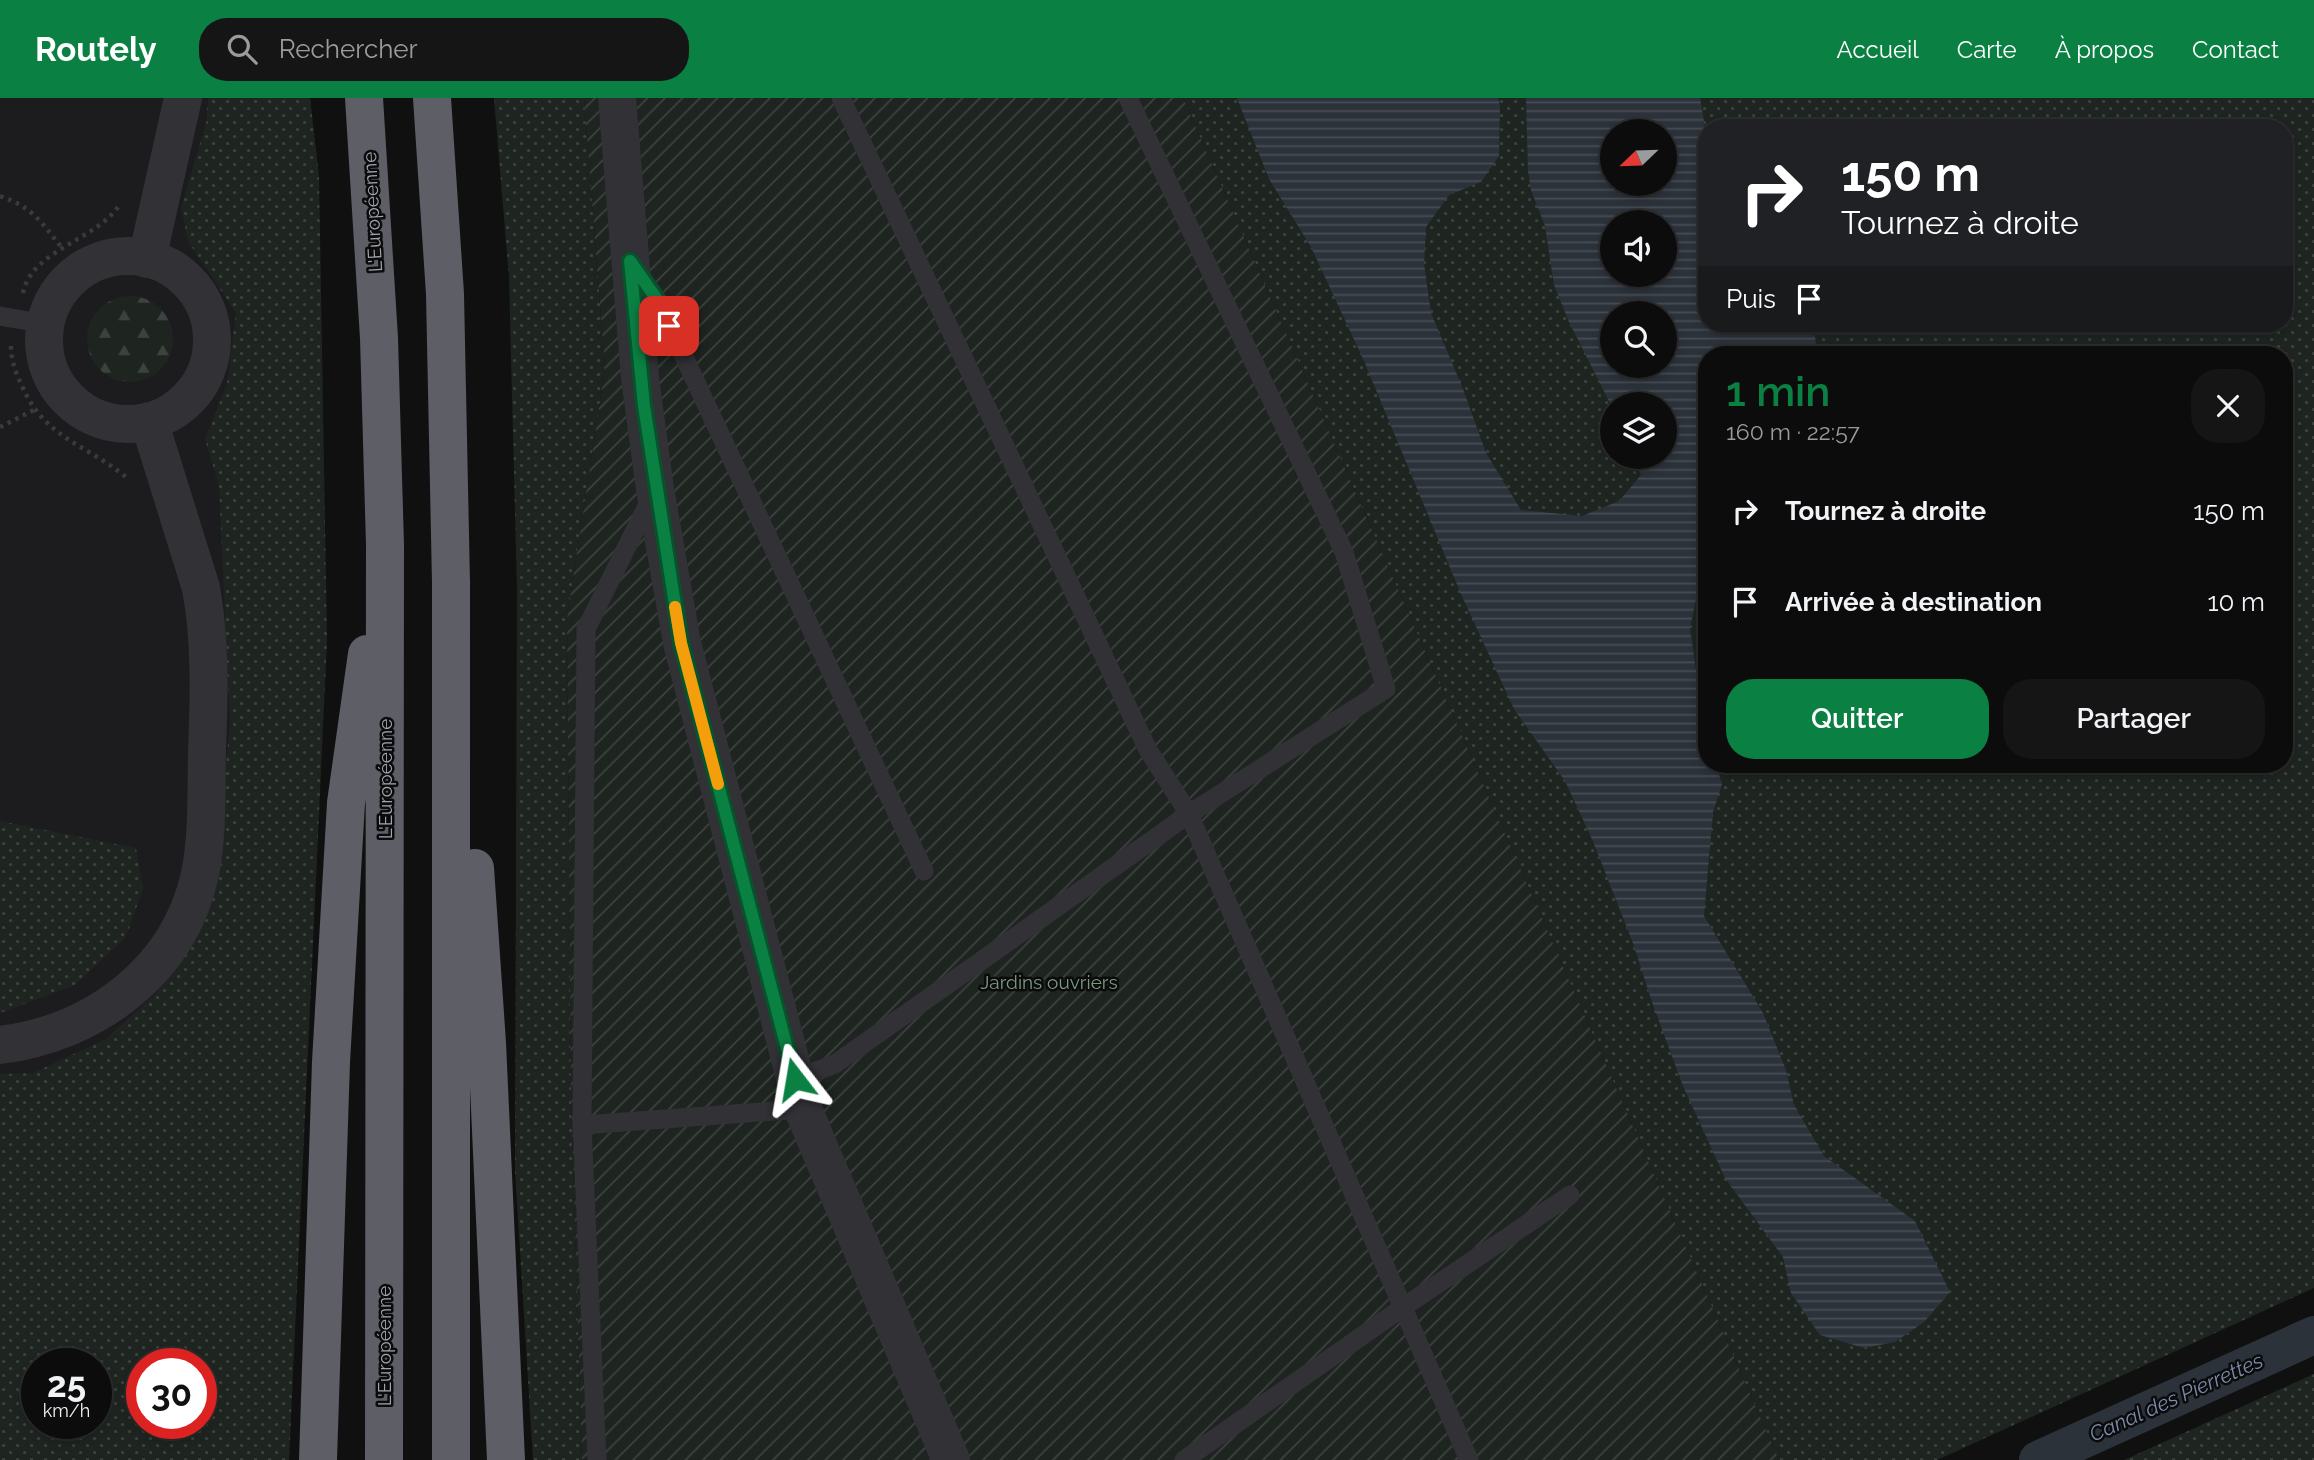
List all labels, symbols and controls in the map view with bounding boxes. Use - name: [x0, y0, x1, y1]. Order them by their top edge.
- search box: [199, 18, 689, 81]
- text: Routely: [35, 30, 157, 69]
- icon: search: [223, 30, 261, 68]
- text: Rechercher: [279, 34, 418, 64]
- text: Accueil: [1837, 35, 1919, 64]
- text: Carte: [1957, 35, 2017, 64]
- text: À propos: [2055, 35, 2154, 64]
- text: Contact: [2192, 35, 2279, 64]
- north arrow: [1600, 119, 1676, 196]
- map controls: [1600, 119, 1677, 469]
- text: 150 m: [1841, 145, 1980, 202]
- icon: right: [1726, 147, 1817, 238]
- street label: L'Européenne: [358, 151, 386, 273]
- text: Tournez à droite: [1841, 204, 2079, 241]
- button: sound: [1600, 210, 1677, 287]
- icon: arrive: [1790, 280, 1828, 318]
- text: Puis: [1726, 284, 1776, 314]
- pin: [639, 296, 699, 356]
- button: search: [1600, 301, 1677, 378]
- icon: arrive: [650, 307, 688, 345]
- text: 1 min: [1726, 367, 1830, 416]
- button: close: [2191, 369, 2265, 443]
- button: layers: [1600, 392, 1677, 469]
- text: 160 m · 22:57: [1726, 418, 1860, 445]
- icon: right: [1726, 492, 1764, 530]
- text: Tournez à droite: [1785, 496, 1986, 526]
- text: 150 m: [2193, 496, 2265, 526]
- icon: arrive: [1726, 583, 1764, 621]
- text: Arrivée à destination: [1785, 587, 2042, 617]
- text: 10 m: [2207, 587, 2265, 617]
- button: Quitter: [1726, 679, 1989, 759]
- button: Partager: [2003, 679, 2265, 759]
- street label: L'Européenne: [374, 719, 396, 839]
- park label: Jardins ouvriers: [980, 971, 1118, 993]
- position arrow: [758, 1042, 832, 1116]
- street label: L'Européenne: [373, 1286, 395, 1406]
- water label: Canal des Pierrettes: [2085, 1347, 2267, 1447]
- speed limit sign: 30: [126, 1348, 217, 1439]
- text: 25: [47, 1364, 86, 1405]
- text: km/h: [43, 1400, 90, 1421]

